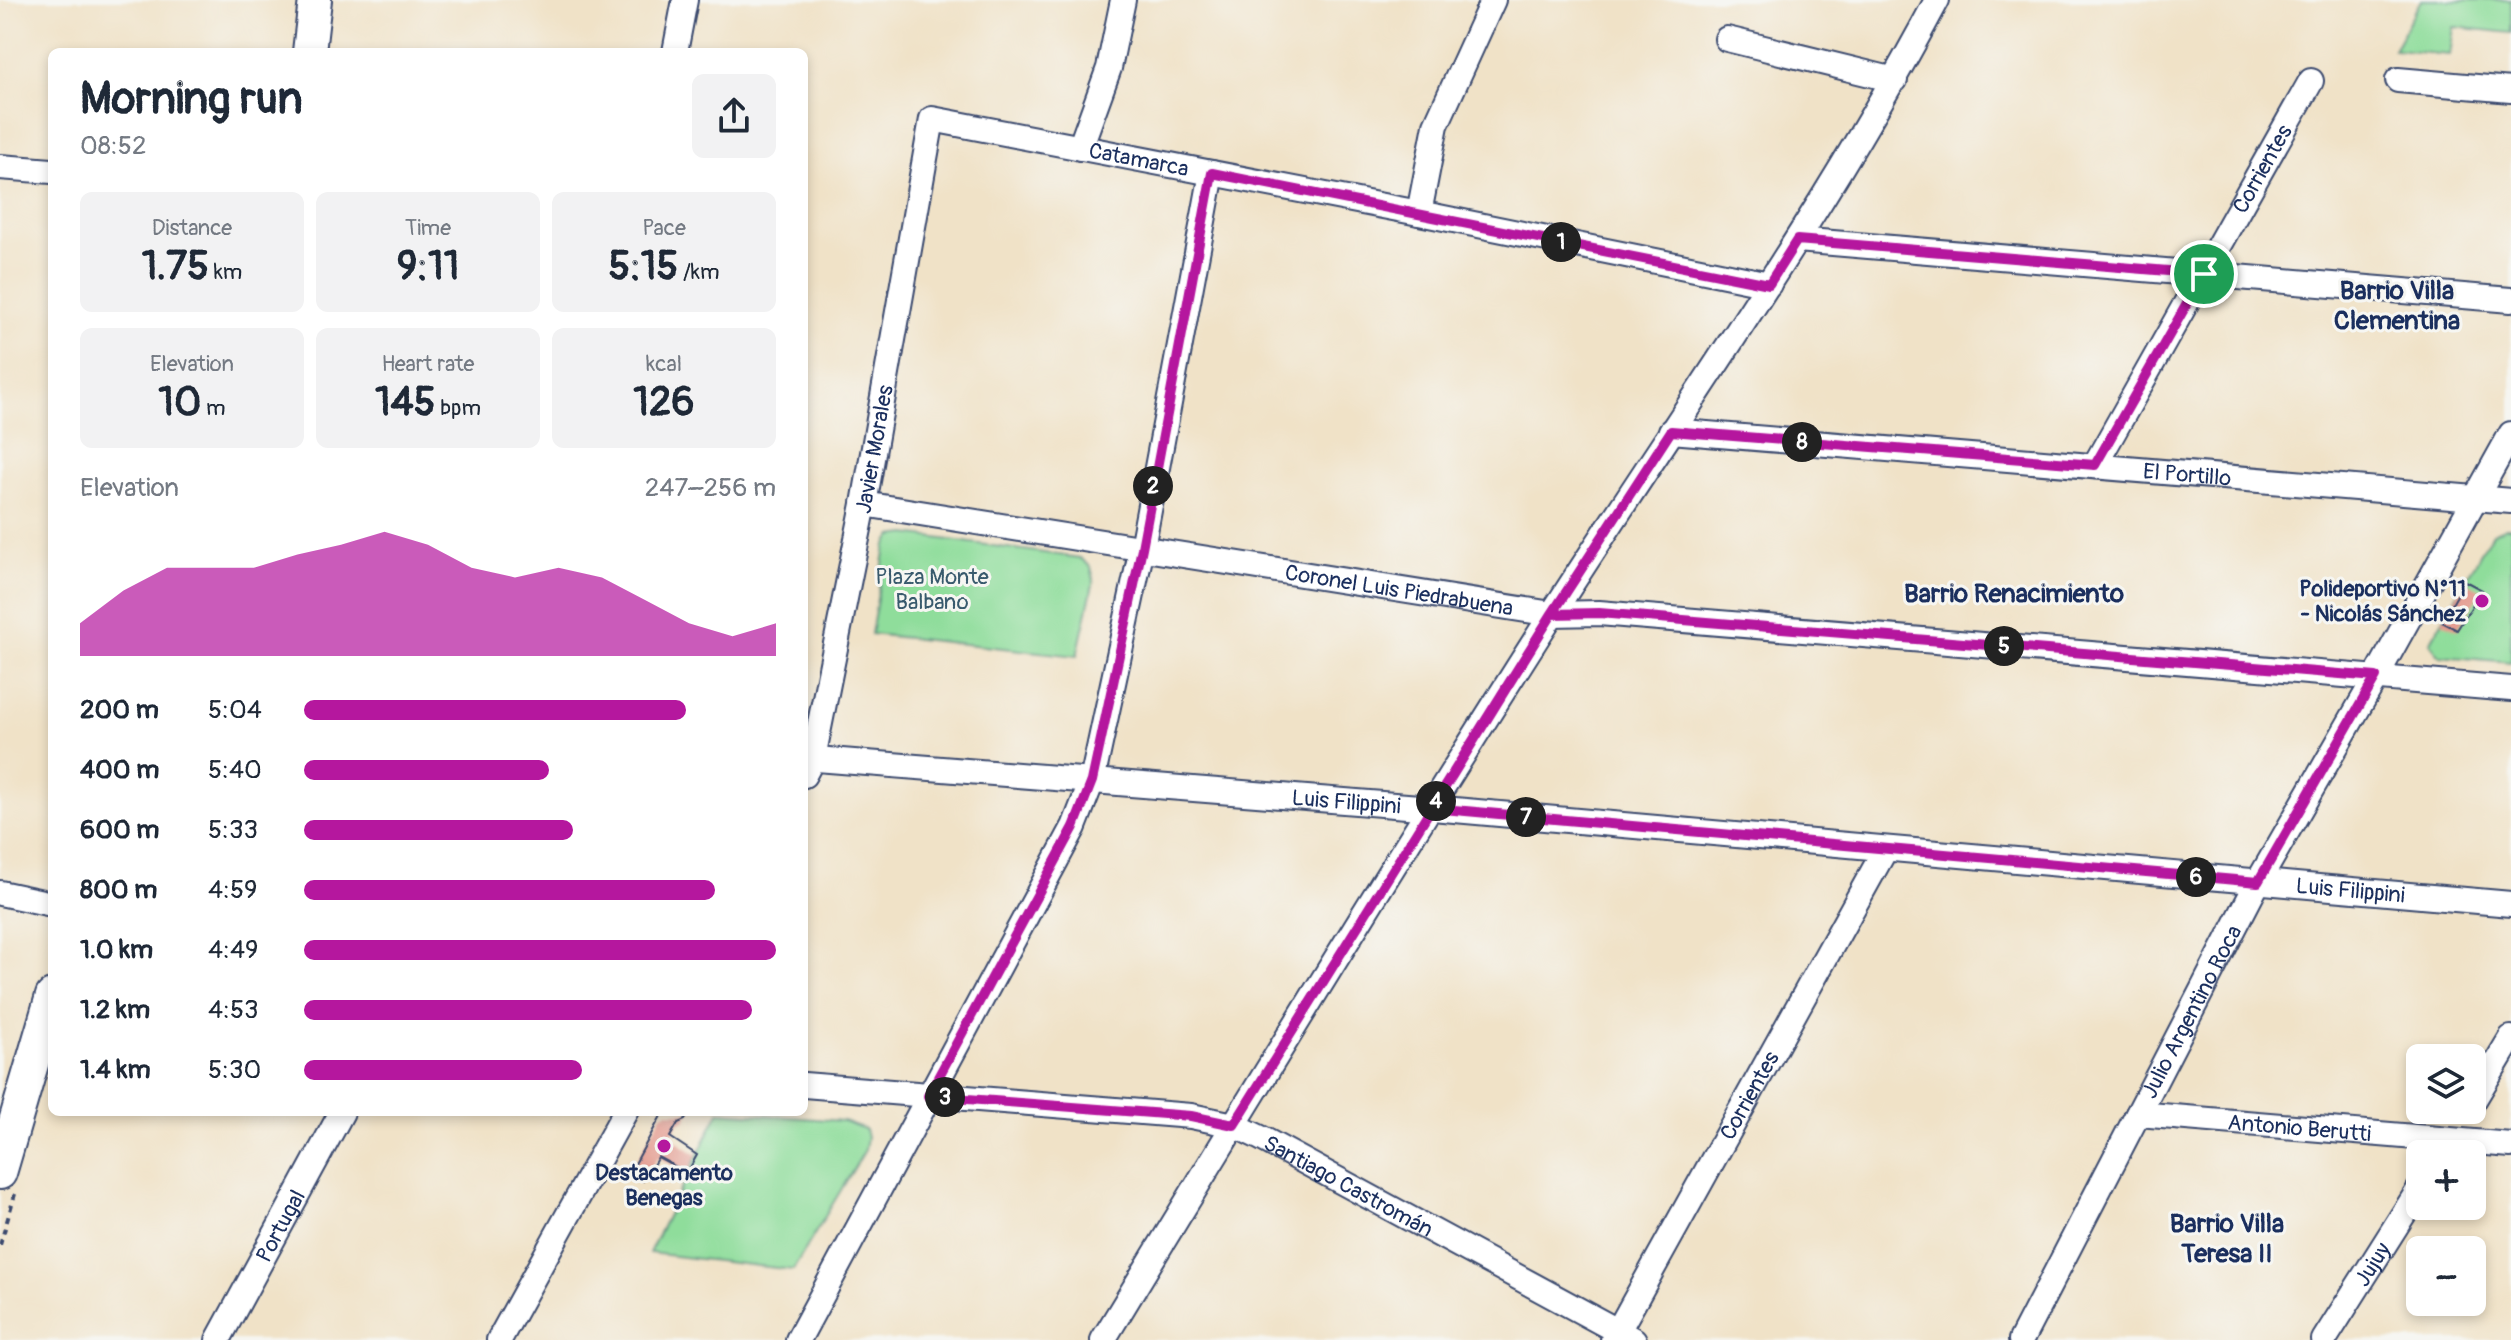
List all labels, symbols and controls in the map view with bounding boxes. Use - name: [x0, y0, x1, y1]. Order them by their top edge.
- text: Morning run: [80, 72, 303, 127]
- button: share: [692, 74, 776, 158]
- street label: Corrientes: [2227, 120, 2299, 218]
- text: 08:52: [80, 130, 146, 162]
- street label: Catamarca: [1086, 137, 1191, 183]
- text: Distance: [152, 214, 232, 242]
- text: Time: [405, 214, 451, 242]
- text: Pace: [642, 214, 686, 242]
- pin: 1: [1541, 222, 1581, 262]
- text: 1: [1557, 228, 1565, 256]
- pin: [2170, 240, 2238, 308]
- text: 1.75: [142, 242, 209, 291]
- text: 9:11: [397, 242, 459, 291]
- text: 5:15: [608, 242, 678, 291]
- icon: arrive: [2182, 252, 2226, 296]
- text: km: [209, 258, 242, 286]
- text: /km: [678, 258, 720, 286]
- district label: Barrio Villa Clementina: [2334, 275, 2460, 337]
- text: Elevation: [150, 350, 234, 378]
- text: Heart rate: [382, 350, 474, 378]
- text: kcal: [646, 350, 682, 378]
- text: 10: [158, 378, 201, 427]
- text: 145: [375, 378, 436, 427]
- text: 126: [633, 378, 695, 427]
- street label: Javier Morales: [849, 383, 900, 516]
- text: m: [201, 394, 226, 422]
- text: bpm: [436, 394, 481, 422]
- pin: 8: [1782, 422, 1822, 462]
- text: 8: [1796, 428, 1808, 456]
- street label: El Portillo: [2142, 457, 2233, 493]
- pin: 2: [1133, 466, 1173, 506]
- text: Elevation: [80, 472, 179, 504]
- text: 247–256 m: [645, 472, 776, 504]
- text: 2: [1147, 472, 1159, 500]
- street label: Coronel Luis Piedrabuena: [1283, 559, 1515, 623]
- park label: Plaza Monte Balbano: [875, 563, 989, 616]
- place label: Polideportivo N°11 - Nicolás Sánchez: [2299, 575, 2467, 628]
- district label: Barrio Renacimiento: [1904, 578, 2124, 610]
- marker: Polideportivo N°11 - Nicolás Sánchez: [2473, 592, 2491, 610]
- pin: 5: [1984, 626, 2024, 666]
- text: 5: [1998, 632, 2010, 660]
- text: 200 m: [80, 694, 159, 726]
- text: 5:04: [208, 694, 262, 726]
- text: 400 m: [80, 754, 159, 786]
- text: 5:40: [208, 754, 262, 786]
- pin: 4: [1416, 781, 1456, 821]
- street label: Luis Filippini: [1291, 784, 1402, 820]
- text: 4: [1430, 787, 1442, 815]
- pin: 7: [1506, 797, 1546, 837]
- text: 7: [1520, 803, 1532, 831]
- text: 600 m: [80, 814, 159, 846]
- text: 5:33: [208, 814, 258, 846]
- pin: 6: [2176, 857, 2216, 897]
- text: 6: [2190, 863, 2202, 891]
- street label: Luis Filippini: [2295, 872, 2406, 909]
- text: 800 m: [80, 874, 157, 906]
- text: 4:59: [208, 874, 258, 906]
- street label: Julio Argentino Roca: [2136, 920, 2248, 1103]
- text: 1.0 km: [80, 934, 153, 966]
- text: 4:49: [208, 934, 259, 966]
- text: 1.2 km: [80, 994, 150, 1026]
- text: 4:53: [208, 994, 259, 1026]
- map controls: [2406, 1044, 2486, 1316]
- button: layers: [2406, 1044, 2486, 1124]
- street label: Corrientes: [1714, 1046, 1786, 1145]
- text: 1.4 km: [80, 1054, 151, 1086]
- text: 5:30: [208, 1054, 261, 1086]
- pin: 3: [925, 1077, 965, 1117]
- text: 3: [939, 1083, 951, 1111]
- street label: Antonio Berutti: [2226, 1109, 2372, 1148]
- street label: Santiago Castromán: [1259, 1129, 1438, 1244]
- marker: Destacamento Benegas: [655, 1137, 673, 1155]
- button: +: [2406, 1140, 2486, 1220]
- place label: Destacamento Benegas: [595, 1159, 733, 1212]
- street label: Portugal: [250, 1185, 312, 1267]
- district label: Barrio Villa Teresa II: [2170, 1208, 2284, 1270]
- button: −: [2406, 1236, 2486, 1316]
- street label: Jujuy: [2349, 1237, 2397, 1292]

